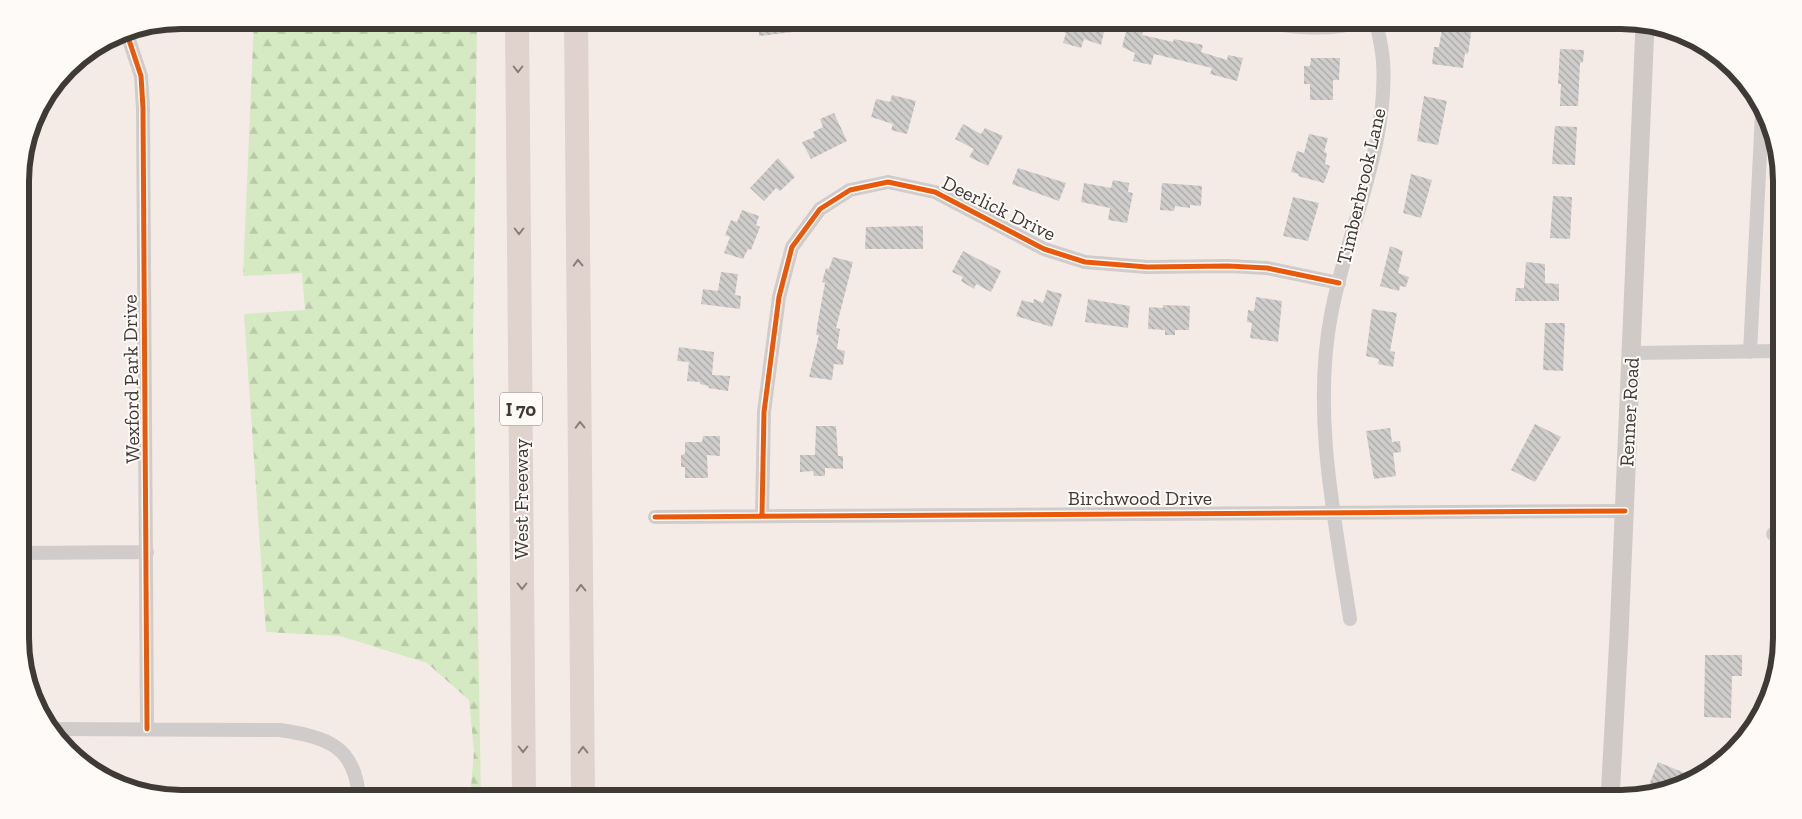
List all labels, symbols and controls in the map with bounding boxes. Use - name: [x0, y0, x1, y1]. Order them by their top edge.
- one-way arrow: [513, 65, 523, 73]
- street label: Timberbrook Lane: [1331, 105, 1391, 267]
- street label: Deerlick Drive: [938, 170, 1060, 246]
- one-way arrow: [514, 228, 524, 235]
- one-way arrow: [573, 258, 583, 266]
- street label: Wexford Park Drive: [118, 294, 144, 464]
- street label: Renner Road: [1614, 357, 1644, 467]
- road number: I 70: [500, 392, 542, 426]
- one-way arrow: [575, 421, 585, 428]
- street label: West Freeway: [509, 438, 533, 559]
- street label: Birchwood Drive: [1068, 486, 1212, 510]
- one-way arrow: [517, 582, 527, 590]
- one-way arrow: [576, 583, 586, 591]
- one-way arrow: [518, 745, 528, 753]
- one-way arrow: [577, 746, 588, 754]

